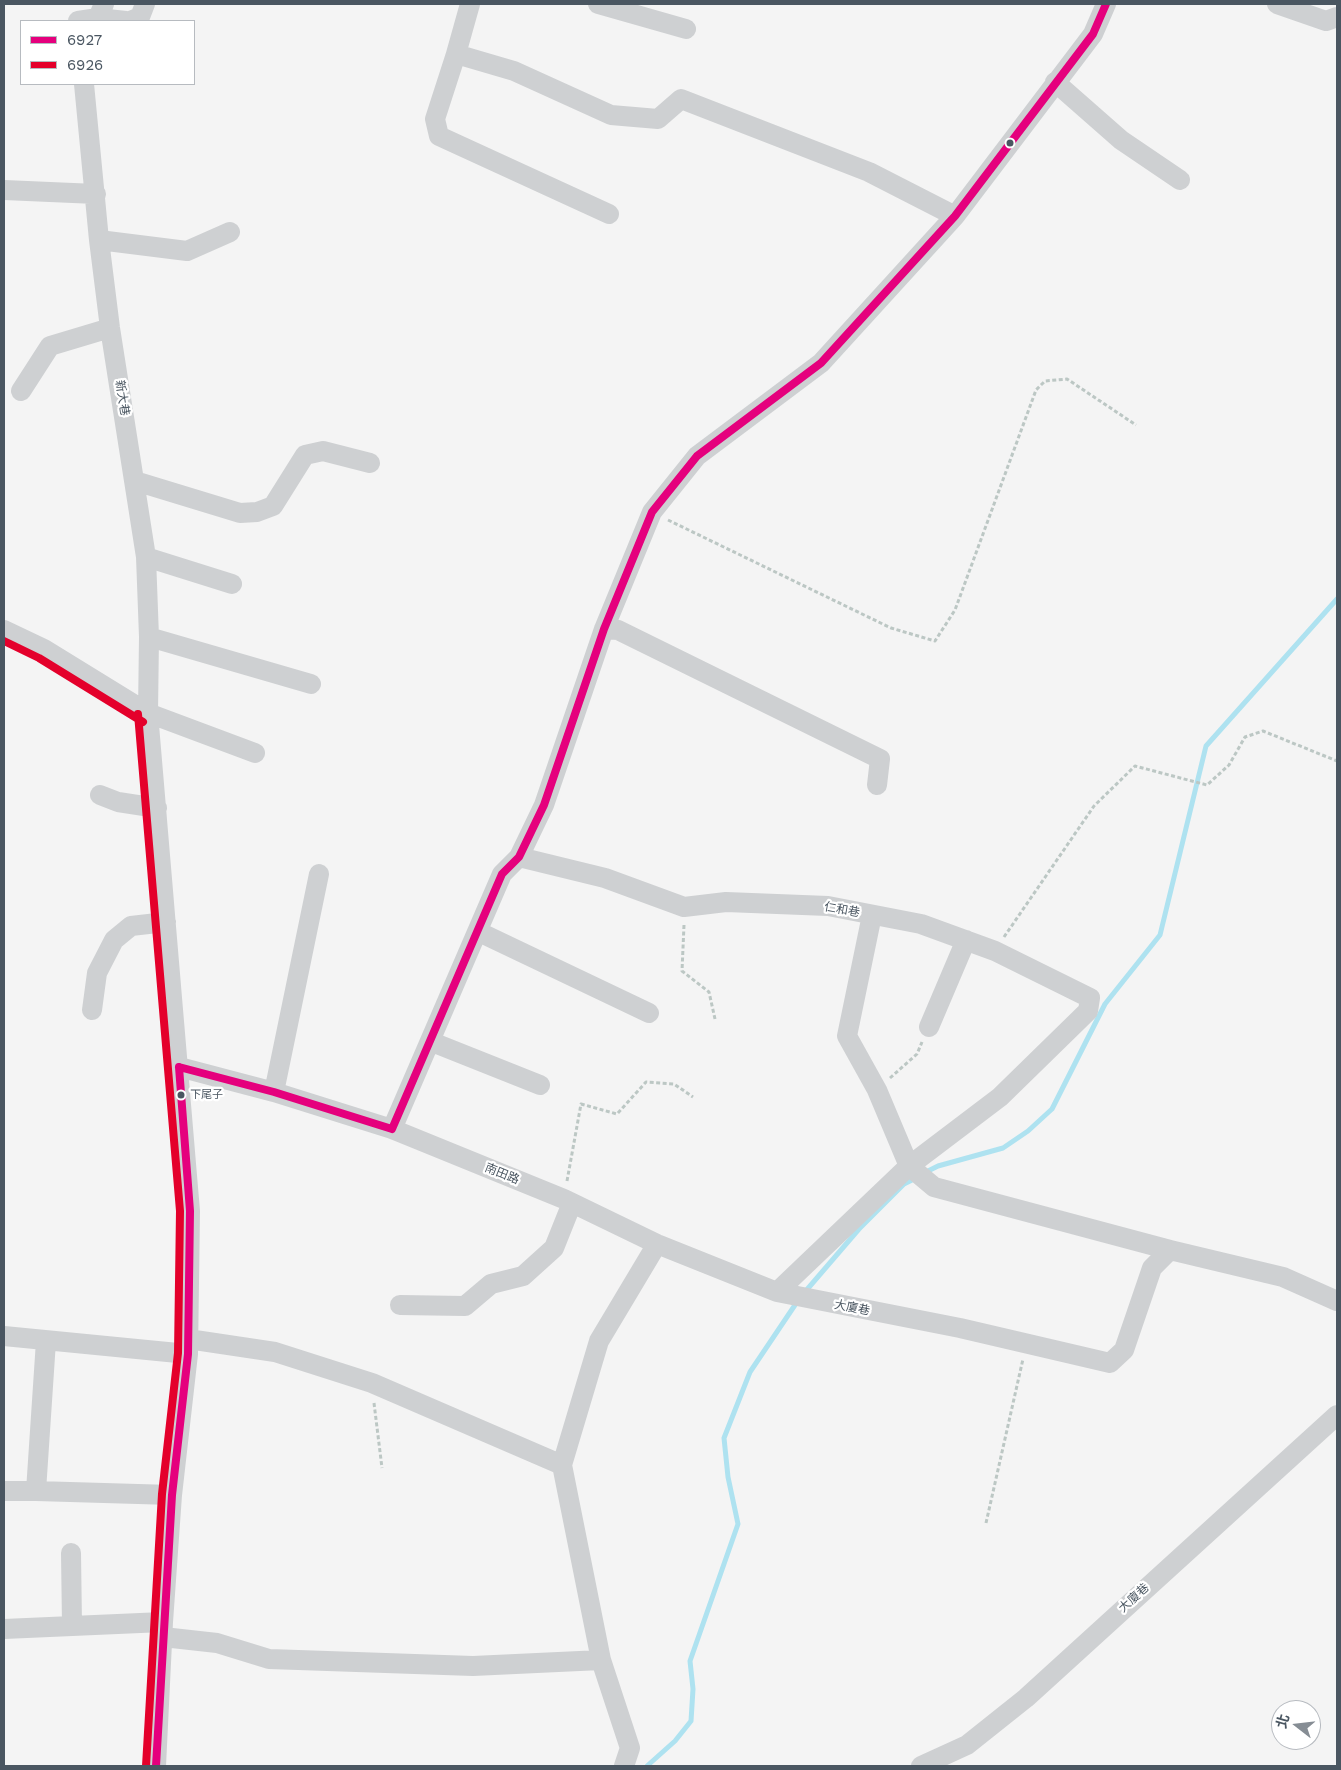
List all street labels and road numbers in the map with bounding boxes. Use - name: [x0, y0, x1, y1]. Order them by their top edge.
- street label: 新大巷: [112, 379, 132, 417]
- street label: 仁和巷: [823, 900, 861, 920]
- street label: 南田路: [483, 1161, 521, 1187]
- street label: 大廈巷: [833, 1297, 871, 1319]
- street label: 大廈巷: [1116, 1581, 1152, 1615]

